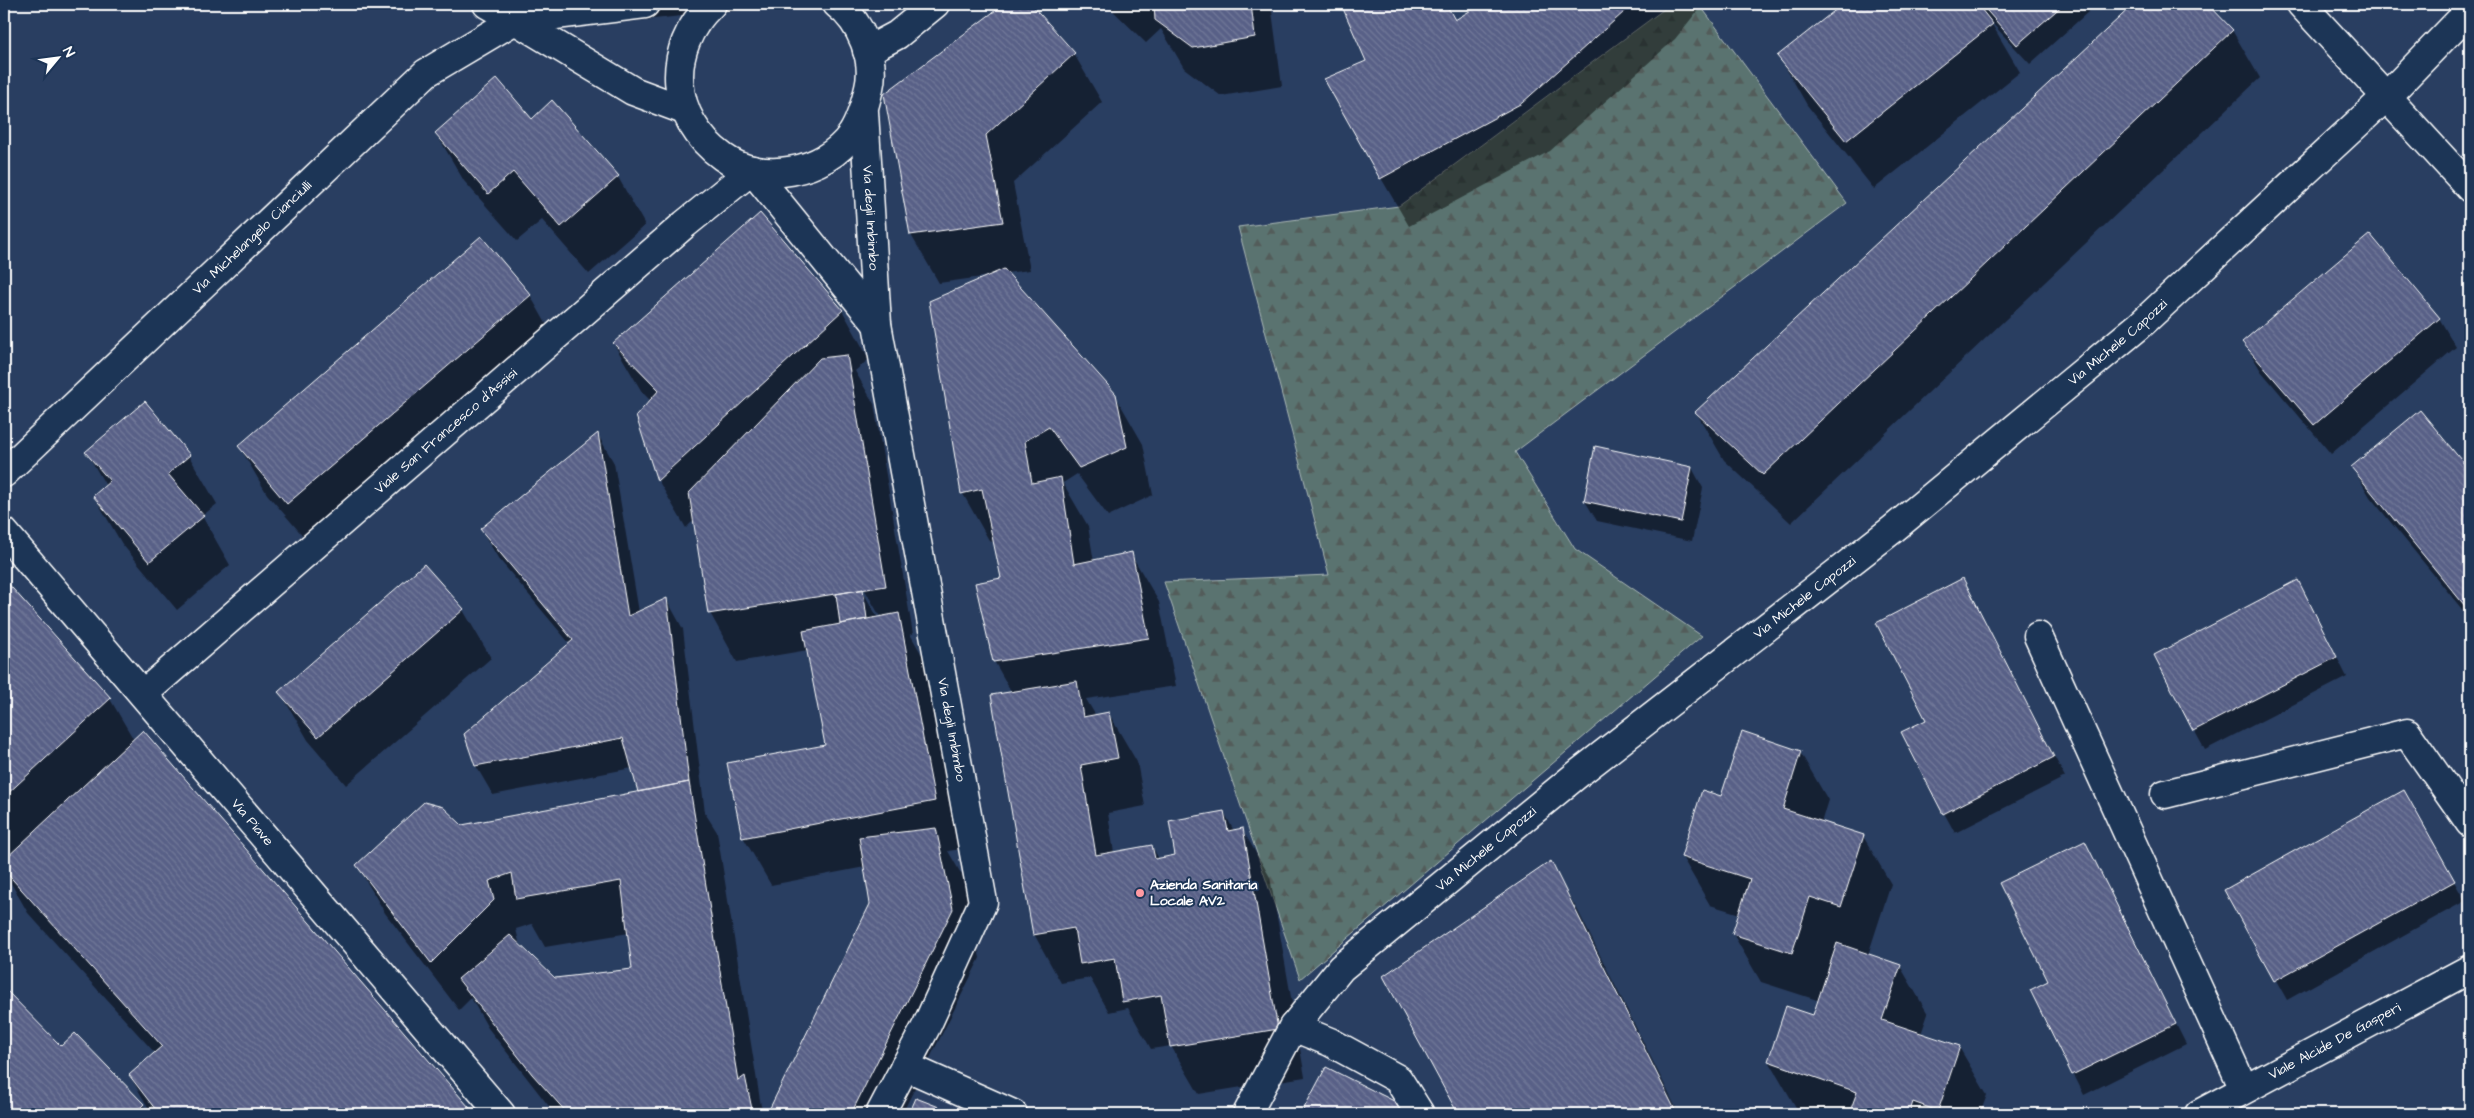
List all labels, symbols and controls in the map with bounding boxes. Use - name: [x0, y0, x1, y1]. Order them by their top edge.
- north arrow: [32, 32, 82, 82]
- text: N: [58, 43, 79, 61]
- street label: Via degli Imbimbo: [857, 165, 884, 271]
- street label: Via Michelangelo Cianciulli: [188, 176, 317, 299]
- street label: Via Michele Capozzi: [2064, 294, 2172, 390]
- street label: Viale San Francesco d'Assisi: [370, 364, 522, 499]
- street label: Via Michele Capozzi: [1749, 551, 1860, 644]
- street label: Via degli Imbimbo: [932, 676, 971, 784]
- street label: Via Piave: [226, 794, 278, 851]
- street label: Via Michele Capozzi: [1431, 802, 1541, 896]
- place label: Azienda Sanitaria Locale AV2: [1150, 875, 1258, 911]
- marker: Azienda Sanitaria Locale AV2: [1134, 887, 1146, 899]
- street label: Viale Alcide De Gasperi: [2265, 998, 2404, 1085]

